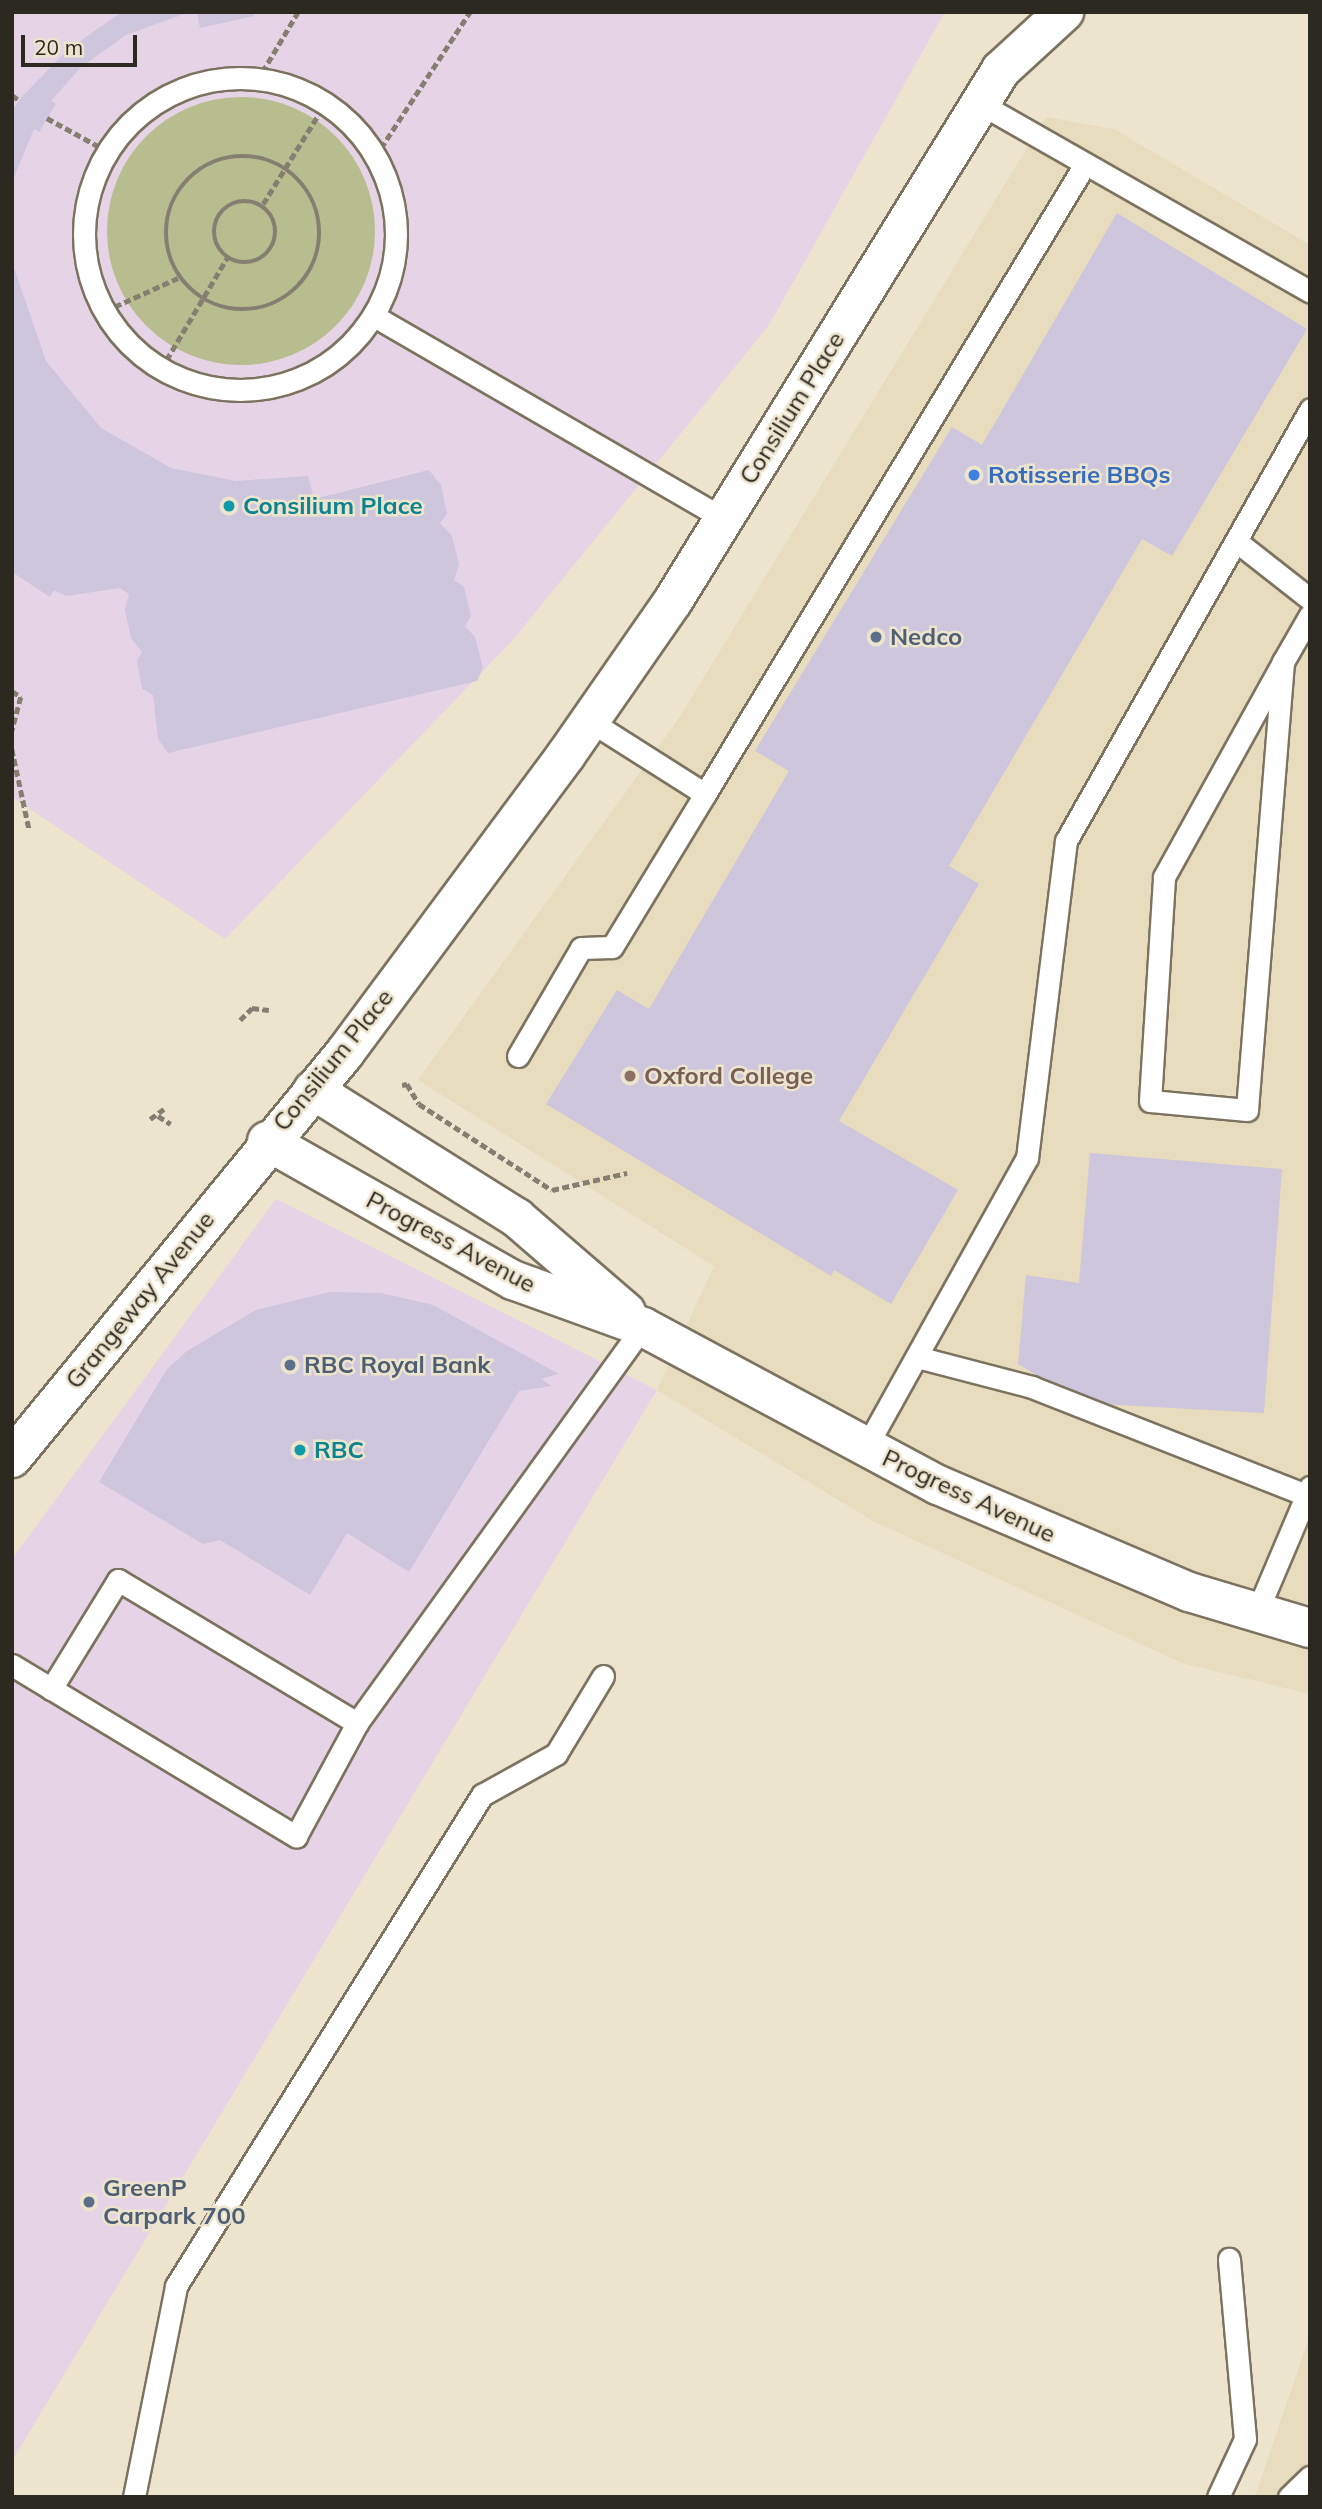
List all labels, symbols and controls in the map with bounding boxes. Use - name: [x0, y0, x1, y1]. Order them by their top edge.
- scale bar: [24, 21, 140, 65]
- text: 20 m: [34, 34, 83, 60]
- street label: Consilium Place: [734, 327, 850, 489]
- place label: Rotisserie BBQs: [988, 461, 1171, 489]
- marker: Rotisserie BBQs: [966, 467, 982, 483]
- place label: Consilium Place: [243, 492, 423, 520]
- marker: Consilium Place: [221, 498, 237, 514]
- place label: Nedco: [890, 623, 962, 651]
- marker: Nedco: [868, 629, 884, 645]
- street label: Consilium Place: [267, 983, 399, 1137]
- place label: Oxford College: [644, 1062, 813, 1090]
- marker: Oxford College: [622, 1068, 638, 1084]
- street label: Progress Avenue: [362, 1185, 540, 1299]
- street label: Grangeway Avenue: [60, 1206, 220, 1394]
- place label: RBC Royal Bank: [304, 1351, 491, 1379]
- marker: RBC Royal Bank: [282, 1357, 298, 1373]
- place label: RBC: [314, 1436, 364, 1464]
- marker: RBC: [292, 1442, 308, 1458]
- street label: Progress Avenue: [878, 1443, 1060, 1549]
- place label: GreenP Carpark 700: [103, 2174, 246, 2230]
- marker: GreenP Carpark 700: [81, 2194, 97, 2210]

